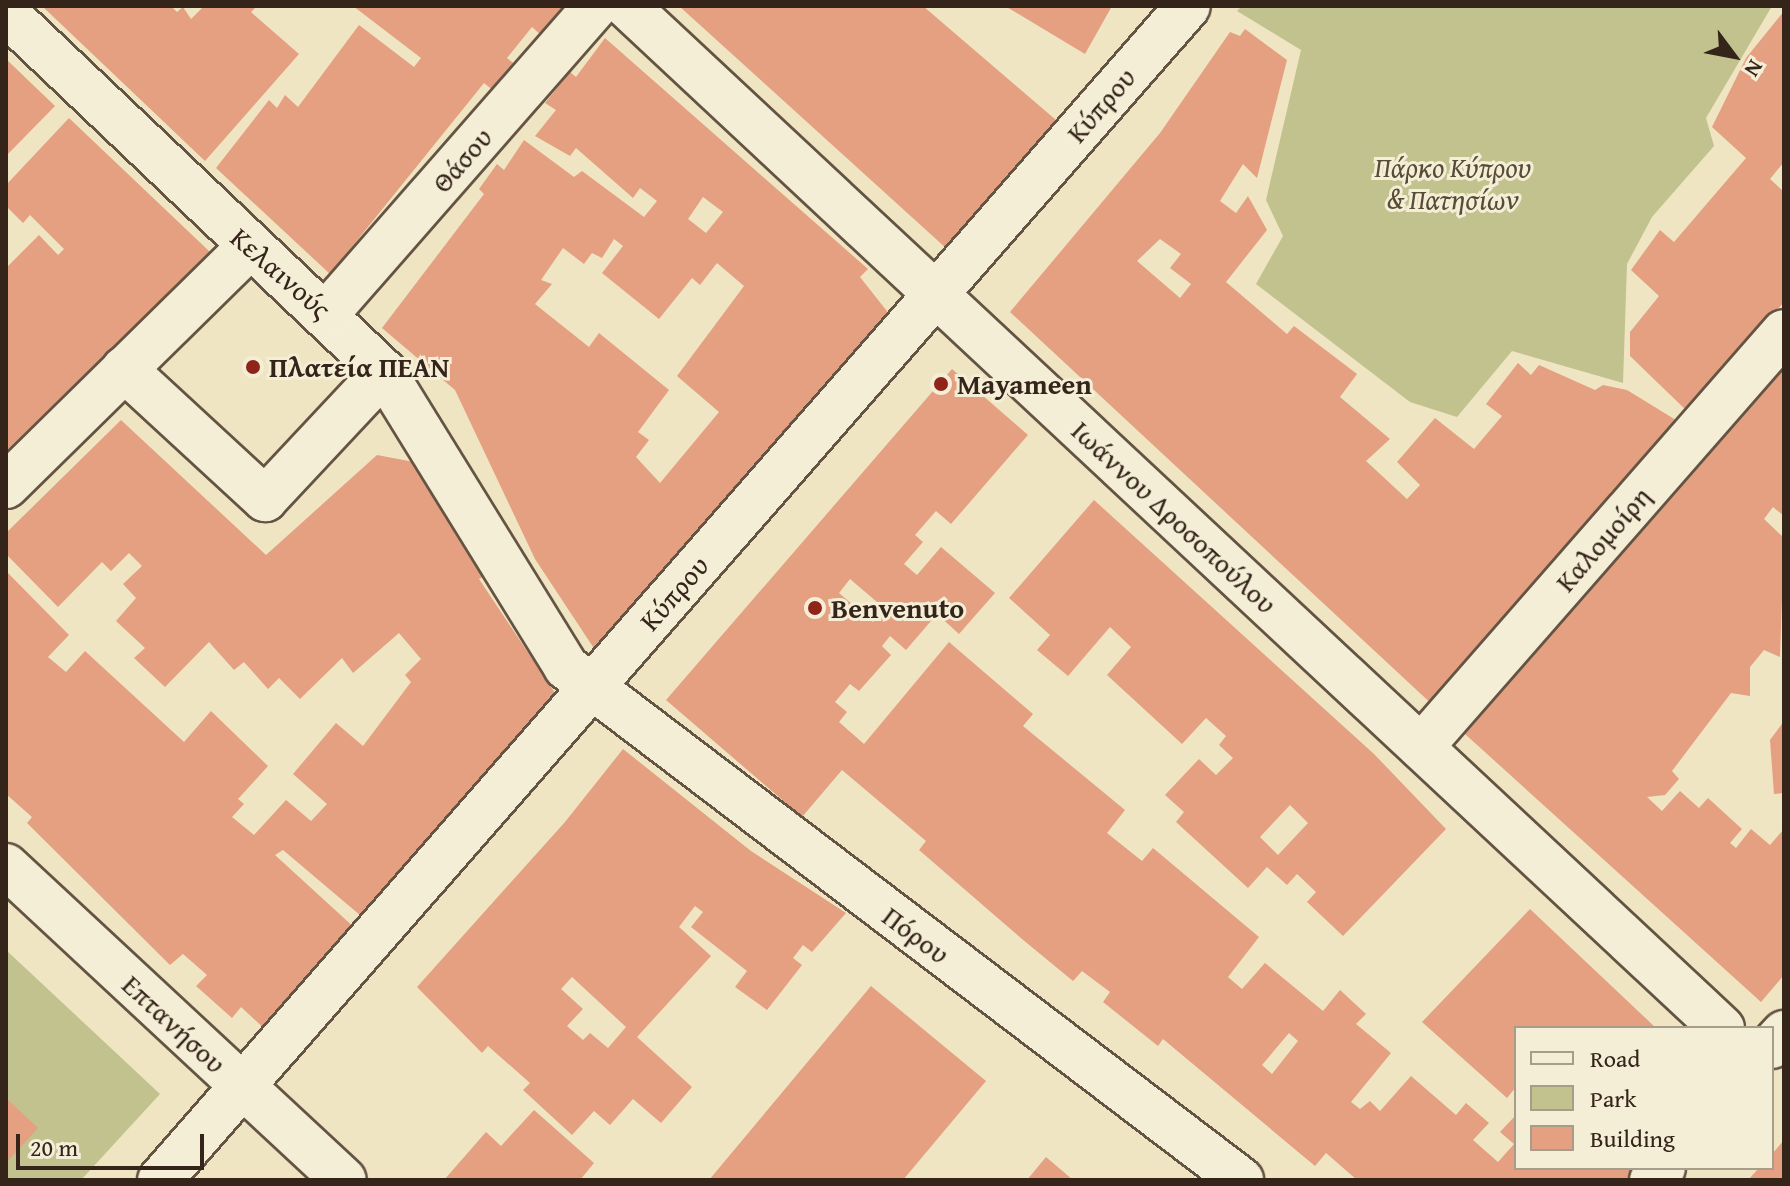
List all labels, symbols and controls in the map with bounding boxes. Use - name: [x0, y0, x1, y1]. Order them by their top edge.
- north arrow: [1694, 16, 1774, 96]
- text: N: [1737, 54, 1772, 83]
- street label: Κύπρου: [1059, 61, 1143, 149]
- street label: Θάσου: [425, 121, 499, 199]
- park label: Πάρκο Κύπρου & Πατησίων: [1375, 150, 1531, 216]
- street label: Κελαινούς: [224, 220, 338, 326]
- place label: Πλατεία ΠΕΑΝ: [269, 350, 449, 384]
- marker: Πλατεία ΠΕΑΝ: [244, 358, 262, 376]
- place label: Mayameen: [957, 367, 1092, 401]
- marker: Mayameen: [932, 375, 950, 393]
- street label: Ιωάννου Δροσοπούλου: [1065, 413, 1283, 621]
- street label: Καλομοίρη: [1548, 480, 1658, 598]
- street label: Κύπρου: [632, 549, 716, 637]
- place label: Benvenuto: [831, 591, 964, 625]
- marker: Benvenuto: [806, 599, 824, 617]
- street label: Πόρου: [876, 899, 956, 971]
- street label: Επτανήσου: [115, 968, 233, 1080]
- legend: [1514, 1026, 1774, 1170]
- text: Road: [1590, 1041, 1640, 1076]
- text: Park: [1590, 1081, 1636, 1116]
- scale bar: [20, 1118, 208, 1168]
- text: Building: [1590, 1121, 1675, 1156]
- text: 20 m: [30, 1130, 78, 1165]

